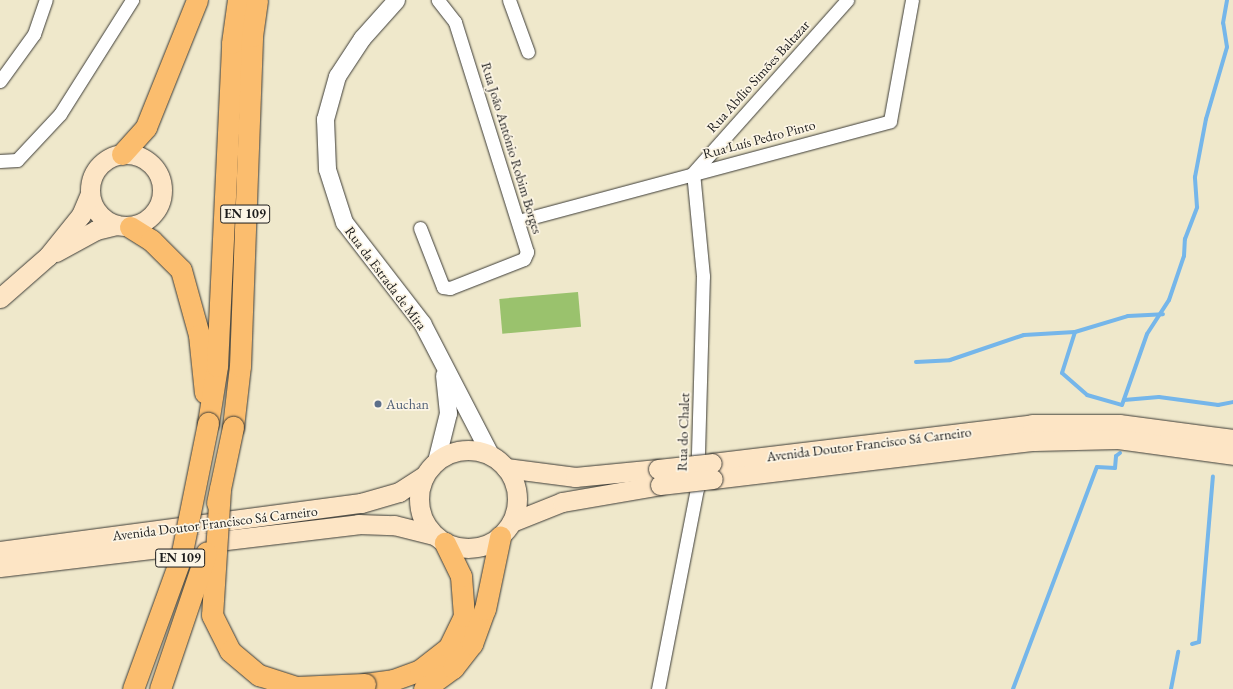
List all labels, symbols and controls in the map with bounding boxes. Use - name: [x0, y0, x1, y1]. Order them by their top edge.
- street label: Rua Abílio Simões Baltazar: [703, 16, 813, 136]
- street label: Rua João António Robim Borges: [478, 60, 546, 236]
- street label: Rua Luís Pedro Pinto: [701, 116, 817, 162]
- road number: EN 109: [220, 203, 270, 225]
- street label: Rua da Estrada de Mira: [342, 223, 430, 333]
- street label: Rua do Chalet: [673, 392, 693, 472]
- place label: Auchan: [386, 396, 429, 412]
- marker: Auchan: [373, 399, 383, 409]
- street label: Avenida Doutor Francisco Sá Carneiro: [765, 423, 973, 465]
- street label: Avenida Doutor Francisco Sá Carneiro: [111, 502, 319, 544]
- road number: EN 109: [155, 547, 205, 569]

